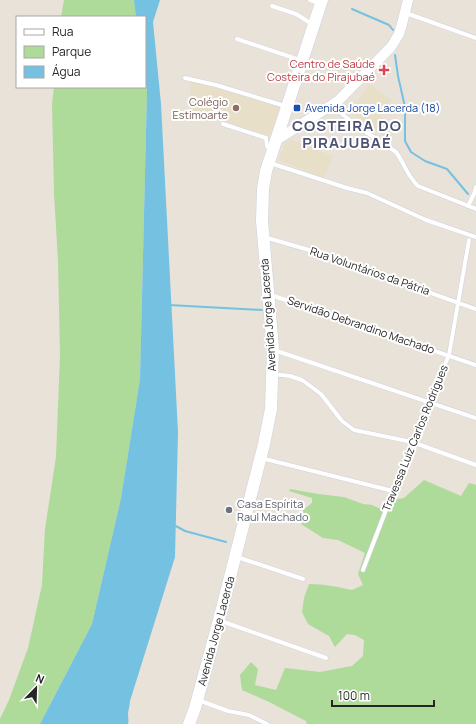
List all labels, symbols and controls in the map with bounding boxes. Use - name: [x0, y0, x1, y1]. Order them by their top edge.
- legend: [16, 16, 146, 88]
- text: Rua: [52, 23, 73, 40]
- text: Parque: [52, 43, 91, 60]
- place label: Centro de Saúde Costeira do Pirajubaé: [267, 56, 376, 84]
- text: Água: [52, 63, 81, 80]
- marker: Centro de Saúde Costeira do Pirajubaé: [378, 64, 390, 76]
- place label: Colégio Estimoarte: [172, 94, 229, 122]
- place label: Avenida Jorge Lacerda (18): [305, 100, 440, 115]
- marker: Colégio Estimoarte: [231, 103, 241, 113]
- marker: Avenida Jorge Lacerda (18): [292, 103, 302, 113]
- district label: COSTEIRA DO PIRAJUBAÉ: [292, 115, 402, 153]
- street label: Rua Voluntários da Pátria: [308, 243, 432, 298]
- street label: Avenida Jorge Lacerda: [256, 258, 279, 372]
- street label: Servidão Debrandino Machado: [286, 292, 437, 357]
- street label: Travessa Luiz Carlos Rodrigues: [378, 362, 451, 513]
- place label: Casa Espírita Raul Machado: [237, 496, 309, 524]
- marker: Casa Espírita Raul Machado: [224, 505, 234, 515]
- street label: Avenida Jorge Lacerda: [194, 574, 237, 687]
- north arrow: [16, 668, 56, 708]
- text: N: [34, 670, 47, 687]
- scale bar: [332, 682, 434, 708]
- text: 100 m: [338, 687, 370, 704]

